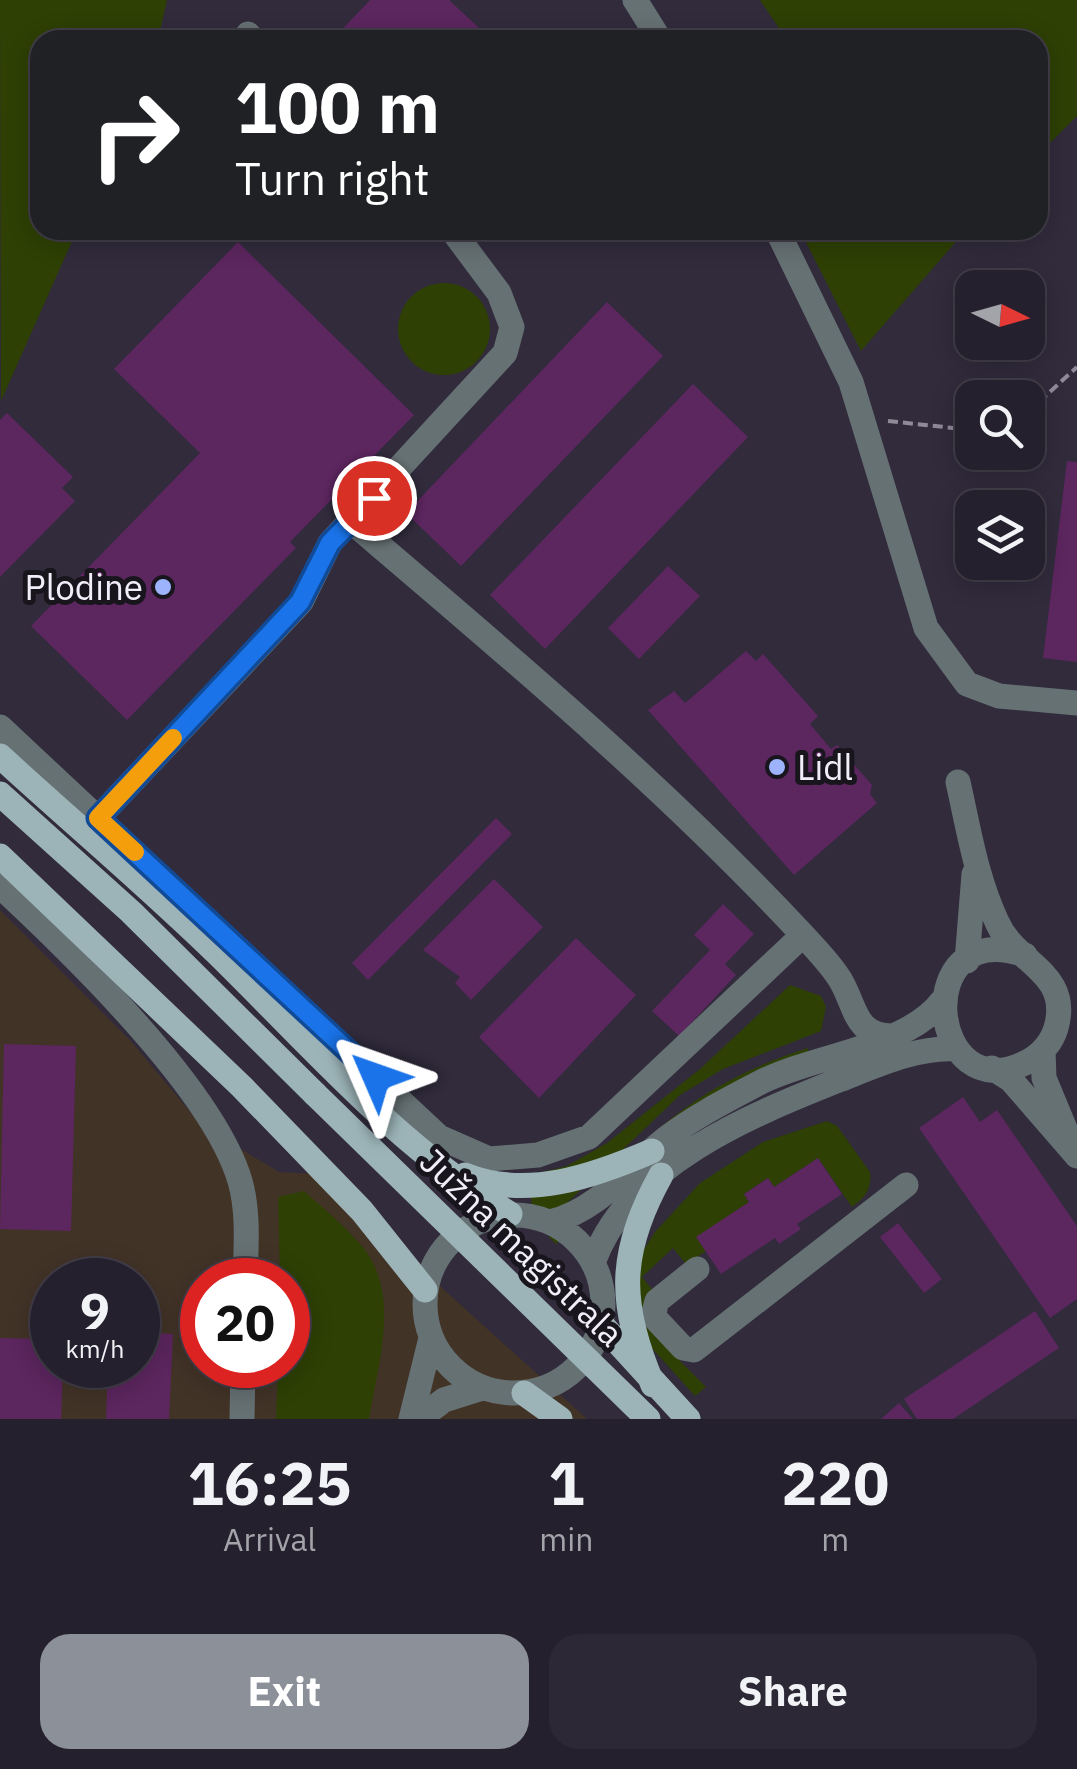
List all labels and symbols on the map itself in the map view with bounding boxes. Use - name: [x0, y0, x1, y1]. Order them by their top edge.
- north arrow: [955, 270, 1045, 360]
- pin: [332, 456, 417, 541]
- place label: Plodine: [25, 564, 143, 610]
- marker: Plodine: [152, 576, 174, 598]
- place label: Lidl: [797, 744, 853, 790]
- marker: Lidl: [766, 756, 788, 778]
- position arrow: [324, 1025, 428, 1129]
- street label: Južna magistrala: [410, 1138, 634, 1356]
- speed limit sign: 20: [180, 1258, 310, 1388]

